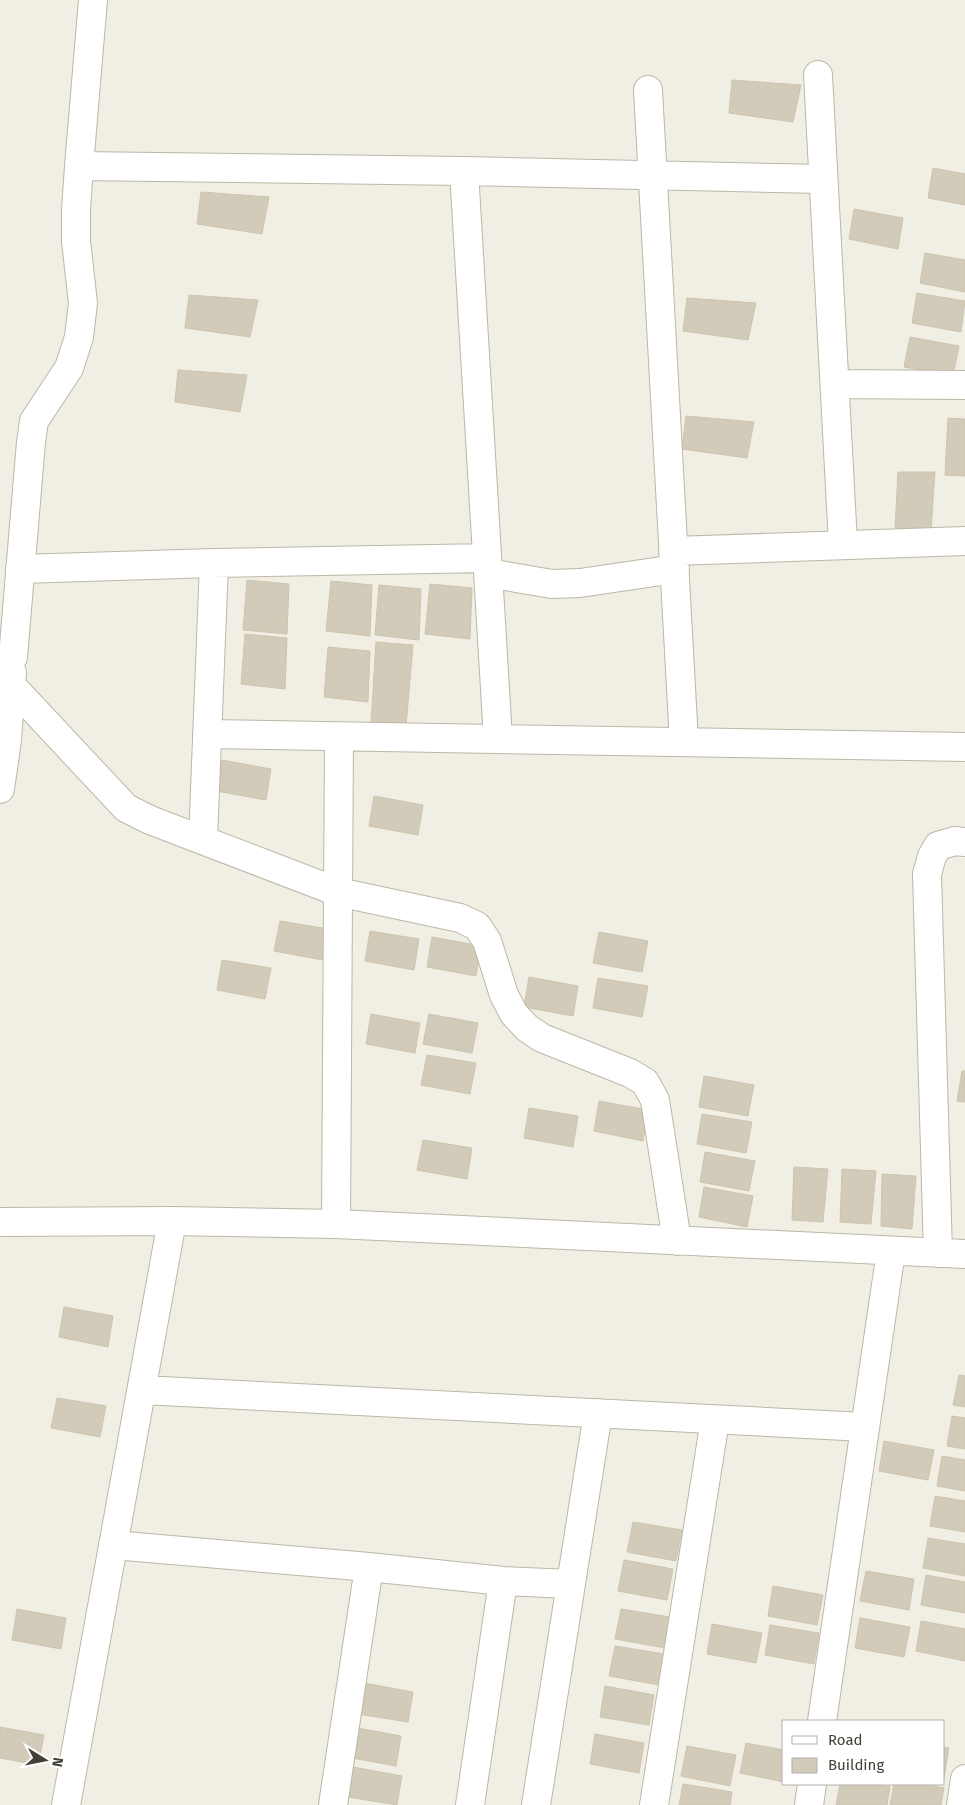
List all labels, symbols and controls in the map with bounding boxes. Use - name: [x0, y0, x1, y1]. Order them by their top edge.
- legend: [782, 1720, 945, 1785]
- text: Road: [828, 1731, 863, 1749]
- north arrow: [20, 1735, 70, 1785]
- text: N: [48, 1756, 66, 1768]
- text: Building: [828, 1756, 884, 1774]

